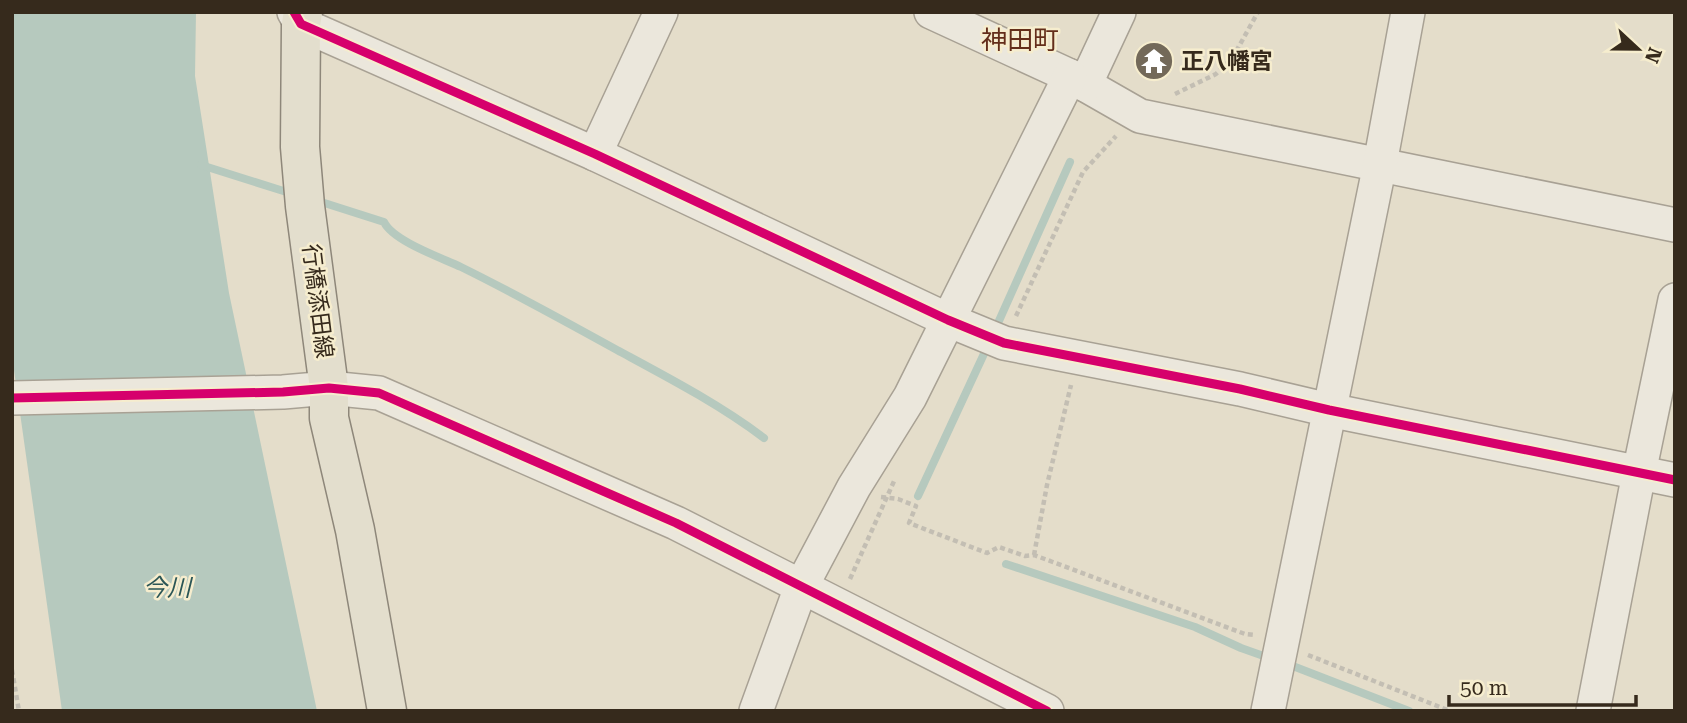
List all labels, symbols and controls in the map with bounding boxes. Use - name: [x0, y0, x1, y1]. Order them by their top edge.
- north arrow: [1603, 14, 1673, 84]
- district label: 神田町: [981, 25, 1059, 55]
- temple icon: 正八幡宮: [1133, 40, 1175, 82]
- text: N: [1640, 44, 1667, 67]
- place label: 正八幡宮: [1181, 48, 1273, 75]
- street label: 行橋添田線: [297, 242, 338, 360]
- water label: 今川: [143, 574, 194, 602]
- scale bar: [1449, 664, 1636, 708]
- text: 50 m: [1460, 676, 1508, 700]

